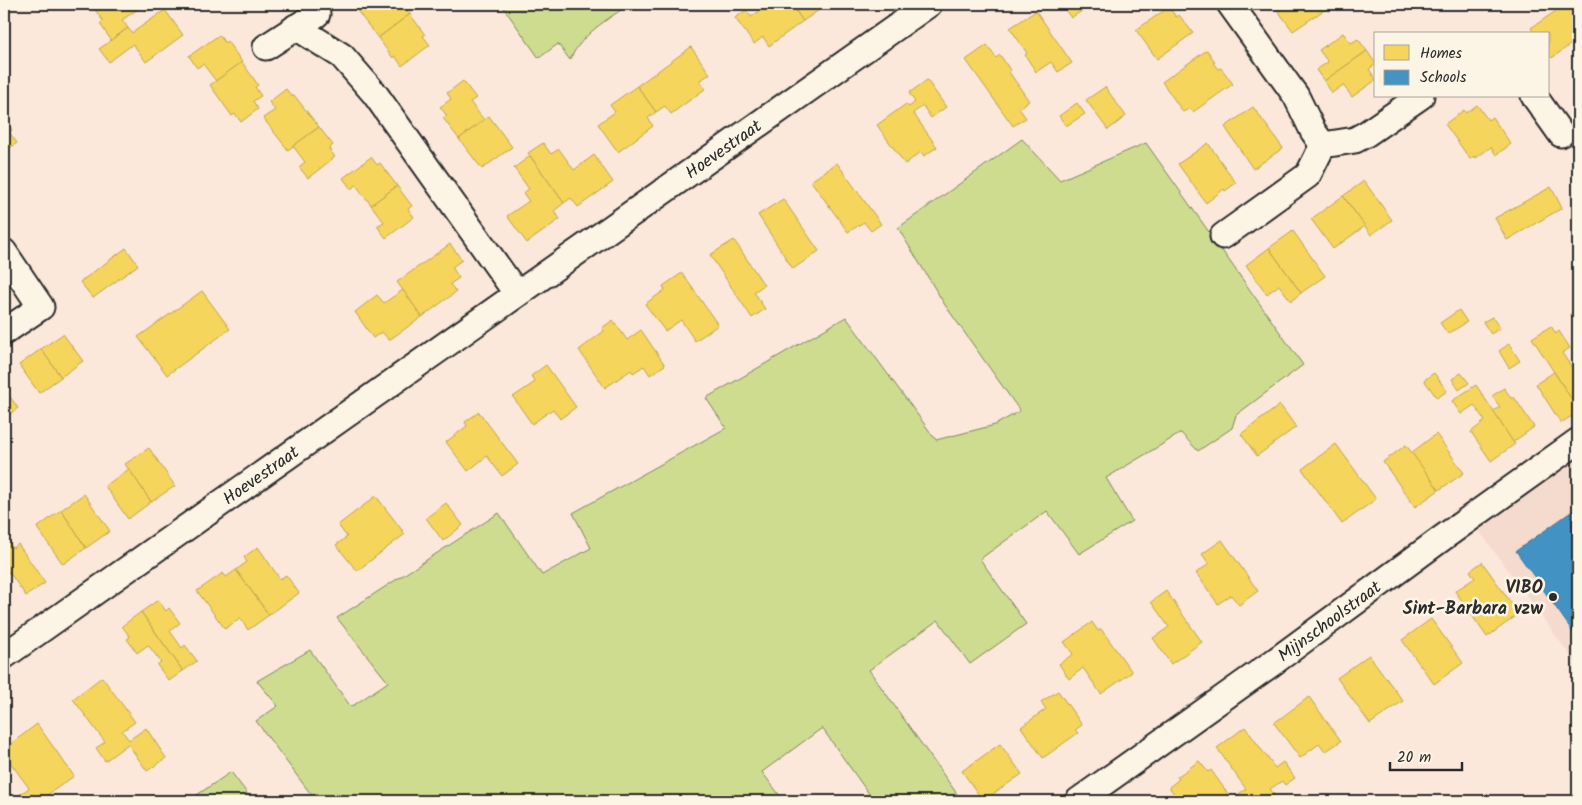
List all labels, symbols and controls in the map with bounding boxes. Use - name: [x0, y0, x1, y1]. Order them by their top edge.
- legend: [1374, 32, 1550, 98]
- text: Homes: [1420, 42, 1463, 66]
- text: Schools: [1420, 66, 1467, 90]
- street label: Hoevestraat: [680, 112, 770, 188]
- street label: Hoevestraat: [217, 438, 307, 514]
- street label: Mijnschoolstraat: [1272, 574, 1389, 671]
- place label: VIBO Sint-Barbara vzw: [1403, 574, 1543, 624]
- marker: VIBO Sint-Barbara vzw: [1547, 591, 1559, 603]
- scale bar: [1390, 740, 1462, 772]
- text: 20 m: [1397, 746, 1431, 770]

